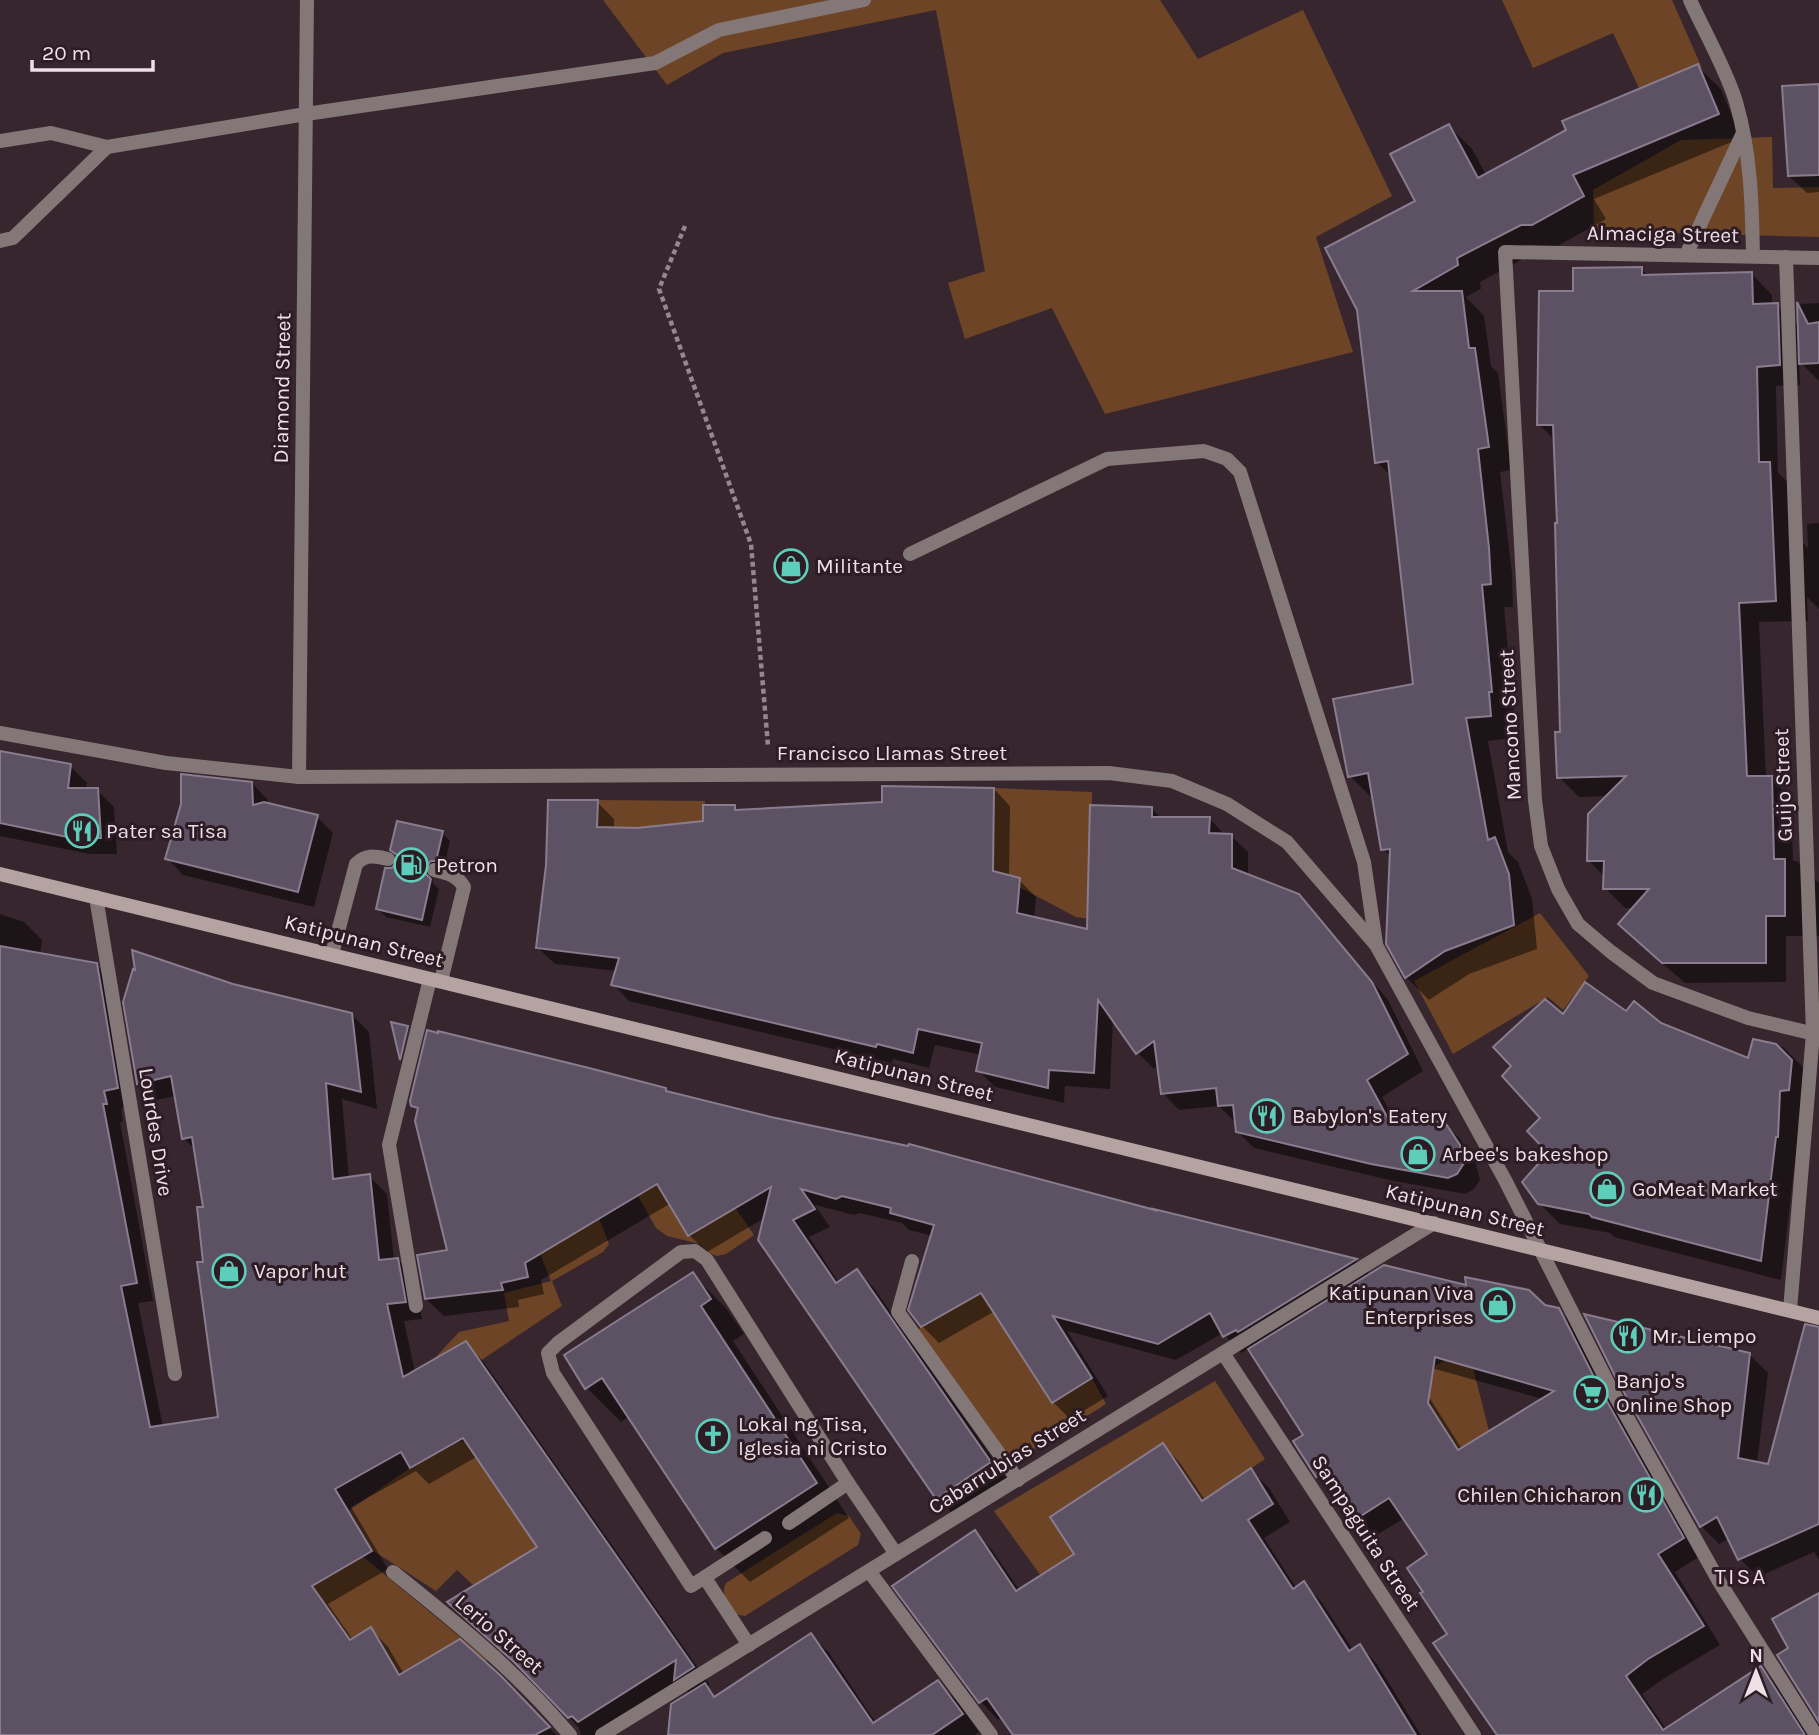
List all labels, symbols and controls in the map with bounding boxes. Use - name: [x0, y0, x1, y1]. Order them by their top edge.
- scale bar: [32, 28, 152, 72]
- text: 20 m: [42, 41, 91, 65]
- street label: Almaciga Street: [1587, 221, 1739, 247]
- street label: Diamond Street: [269, 312, 295, 463]
- shop icon: Militante: [772, 547, 810, 585]
- place label: Militante: [816, 554, 903, 578]
- street label: Mancono Street: [1494, 649, 1526, 801]
- street label: Guijo Street: [1769, 728, 1797, 842]
- street label: Francisco Llamas Street: [777, 741, 1007, 765]
- restaurant icon: Pater sa Tisa: [63, 812, 101, 850]
- place label: Pater sa Tisa: [106, 819, 227, 843]
- fuel station icon: Petron: [392, 846, 430, 884]
- place label: Petron: [436, 853, 498, 877]
- street label: Katipunan Street: [282, 910, 446, 972]
- street label: Katipunan Street: [832, 1044, 996, 1106]
- street label: Lourdes Drive: [134, 1066, 178, 1198]
- restaurant icon: Babylon's Eatery: [1248, 1097, 1286, 1135]
- place label: Babylon's Eatery: [1292, 1104, 1447, 1128]
- shop icon: Arbee's bakeshop: [1399, 1135, 1437, 1173]
- place label: Arbee's bakeshop: [1442, 1142, 1609, 1166]
- shop icon: GoMeat Market: [1588, 1170, 1626, 1208]
- place label: GoMeat Market: [1632, 1177, 1778, 1201]
- street label: Katipunan Street: [1383, 1179, 1547, 1241]
- shop icon: Vapor hut: [210, 1252, 248, 1290]
- place label: Vapor hut: [254, 1259, 346, 1283]
- place label: Katipunan Viva Enterprises: [1328, 1281, 1474, 1329]
- shop icon: Katipunan Viva Enterprises: [1479, 1286, 1517, 1324]
- restaurant icon: Mr. Liempo: [1609, 1317, 1647, 1355]
- place label: Mr. Liempo: [1652, 1324, 1756, 1348]
- place label: Banjo's Online Shop: [1616, 1369, 1732, 1417]
- supermarket icon: Banjo's Online Shop: [1572, 1374, 1610, 1412]
- street label: Cabarrubias Street: [924, 1403, 1090, 1519]
- place label: Lokal ng Tisa, Iglesia ni Cristo: [738, 1412, 887, 1460]
- church icon: Lokal ng Tisa, Iglesia ni Cristo: [694, 1417, 732, 1455]
- street label: Sampaguita Street: [1307, 1451, 1425, 1615]
- restaurant icon: Chilen Chicharon: [1627, 1476, 1665, 1514]
- place label: Chilen Chicharon: [1457, 1483, 1622, 1507]
- district label: TISA: [1714, 1563, 1768, 1590]
- street label: Lerio Street: [450, 1589, 548, 1679]
- north arrow: [1721, 1637, 1791, 1707]
- text: N: [1749, 1645, 1763, 1667]

